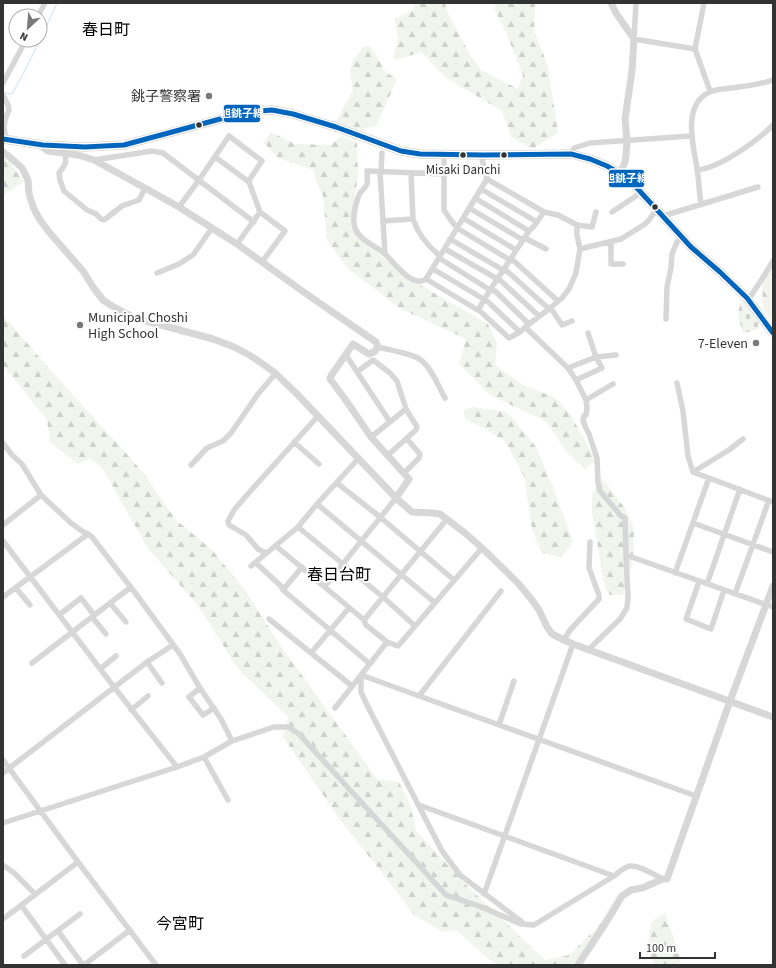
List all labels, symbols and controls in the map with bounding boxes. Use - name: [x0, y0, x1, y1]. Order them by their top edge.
- north arrow: [8, 8, 48, 48]
- district label: 春日町: [82, 19, 130, 41]
- text: N: [17, 28, 30, 45]
- place label: 銚子警察署: [131, 87, 201, 107]
- marker: 銚子警察署: [204, 91, 214, 101]
- line badge: 旭銚子線: [223, 104, 261, 123]
- text: 旭銚子線: [220, 106, 264, 121]
- unlabelled marker: [194, 120, 204, 130]
- marker: Misaki Danchi: [458, 150, 468, 160]
- unlabelled marker: [499, 150, 509, 160]
- place label: Misaki Danchi: [426, 161, 500, 179]
- line badge: 旭銚子線: [608, 169, 645, 188]
- text: 旭銚子線: [604, 171, 648, 186]
- unlabelled marker: [650, 202, 660, 212]
- place label: Municipal Choshi High School: [88, 308, 188, 344]
- marker: Municipal Choshi High School: [75, 320, 85, 330]
- place label: 7-Eleven: [698, 334, 748, 354]
- marker: 7-Eleven: [751, 338, 761, 348]
- district label: 春日台町: [307, 564, 371, 586]
- district label: 今宮町: [156, 913, 204, 935]
- scale bar: [640, 934, 715, 960]
- text: 100 m: [646, 940, 676, 957]

